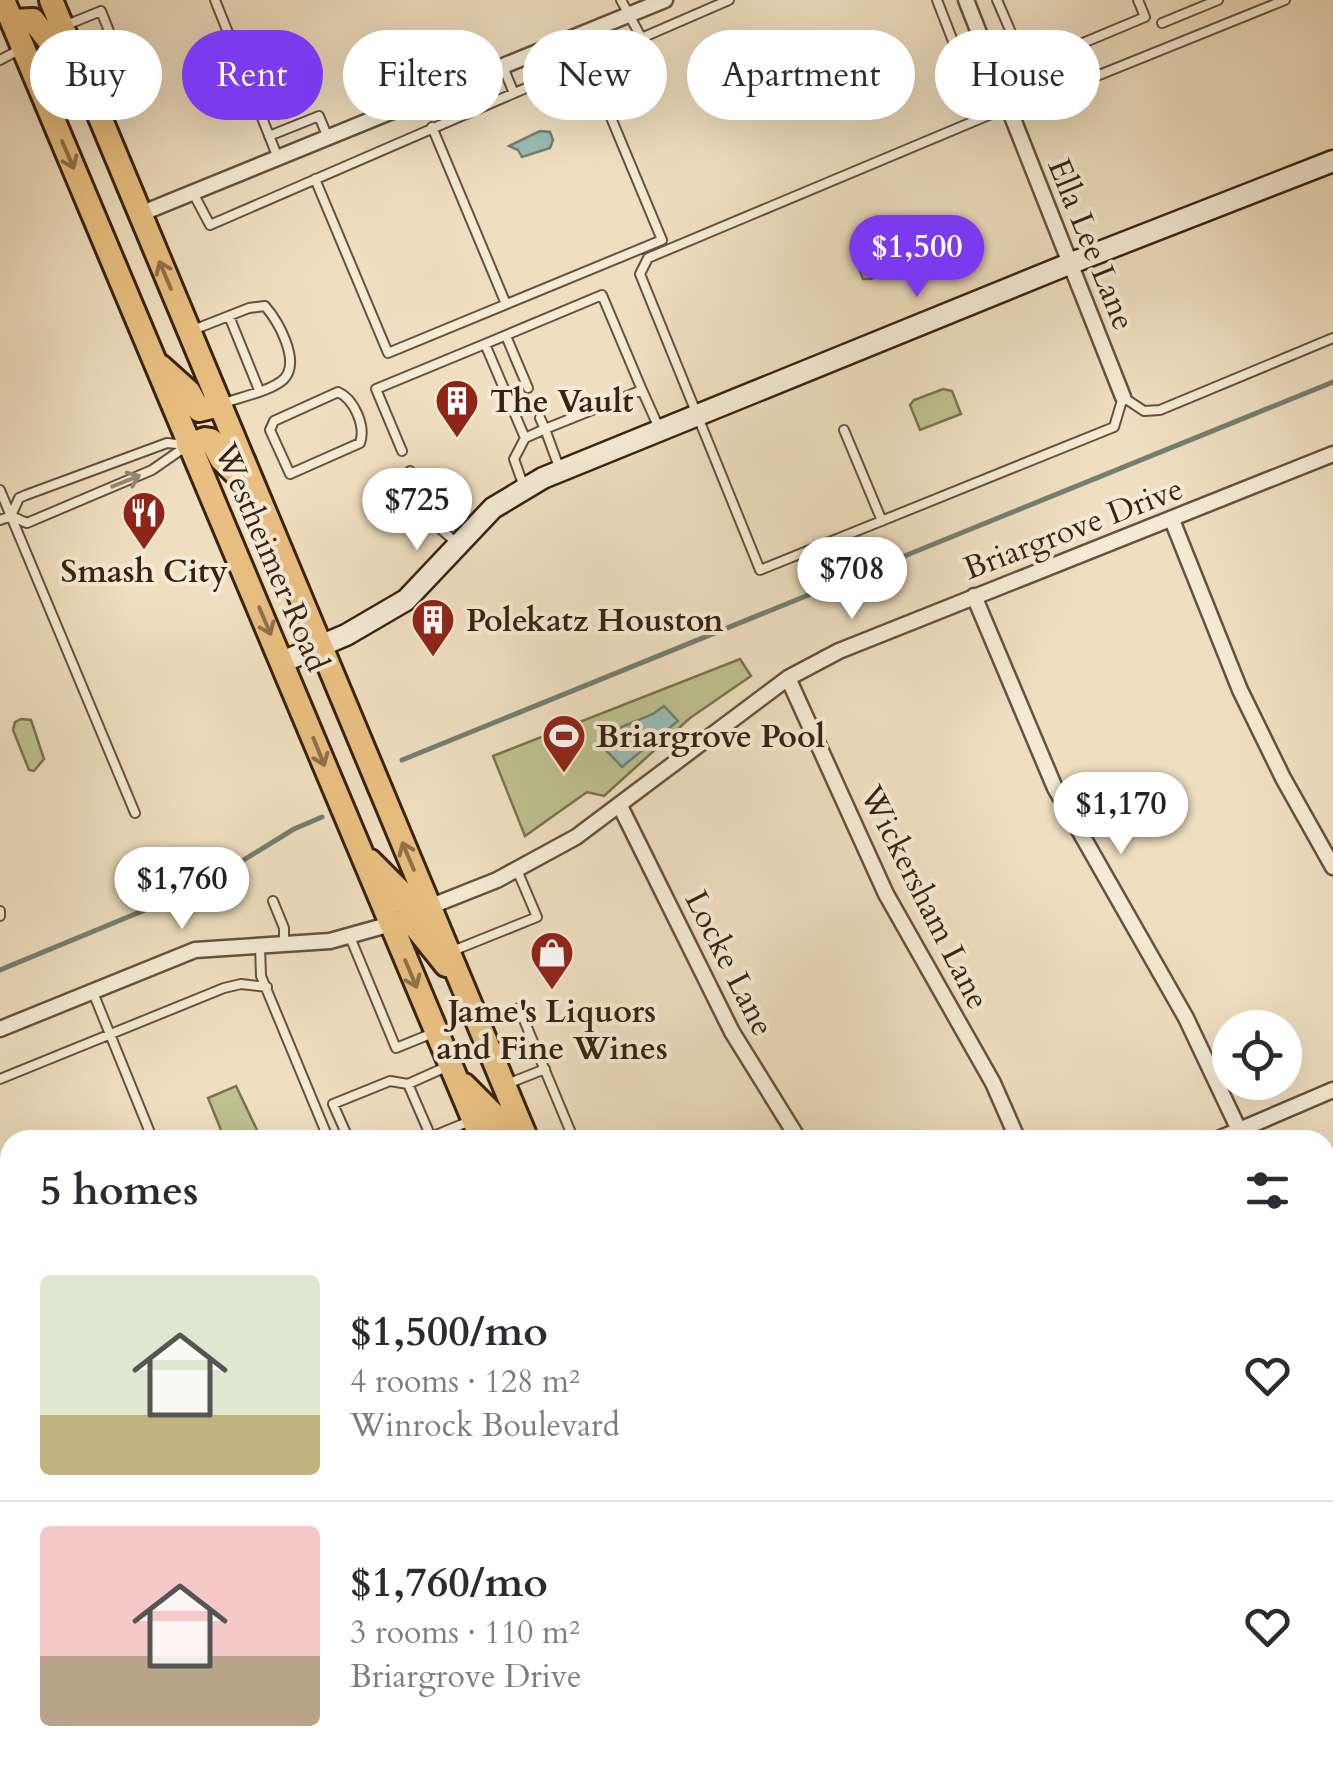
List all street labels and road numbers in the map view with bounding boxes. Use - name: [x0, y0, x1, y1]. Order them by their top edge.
- street label: Ella Lee Lane: [1037, 152, 1145, 337]
- street label: Westheimer Road: [203, 436, 339, 678]
- street label: Briargrove Drive: [957, 467, 1189, 591]
- street label: Wickersham Lane: [848, 777, 1000, 1017]
- street label: Locke Lane: [674, 883, 784, 1044]

